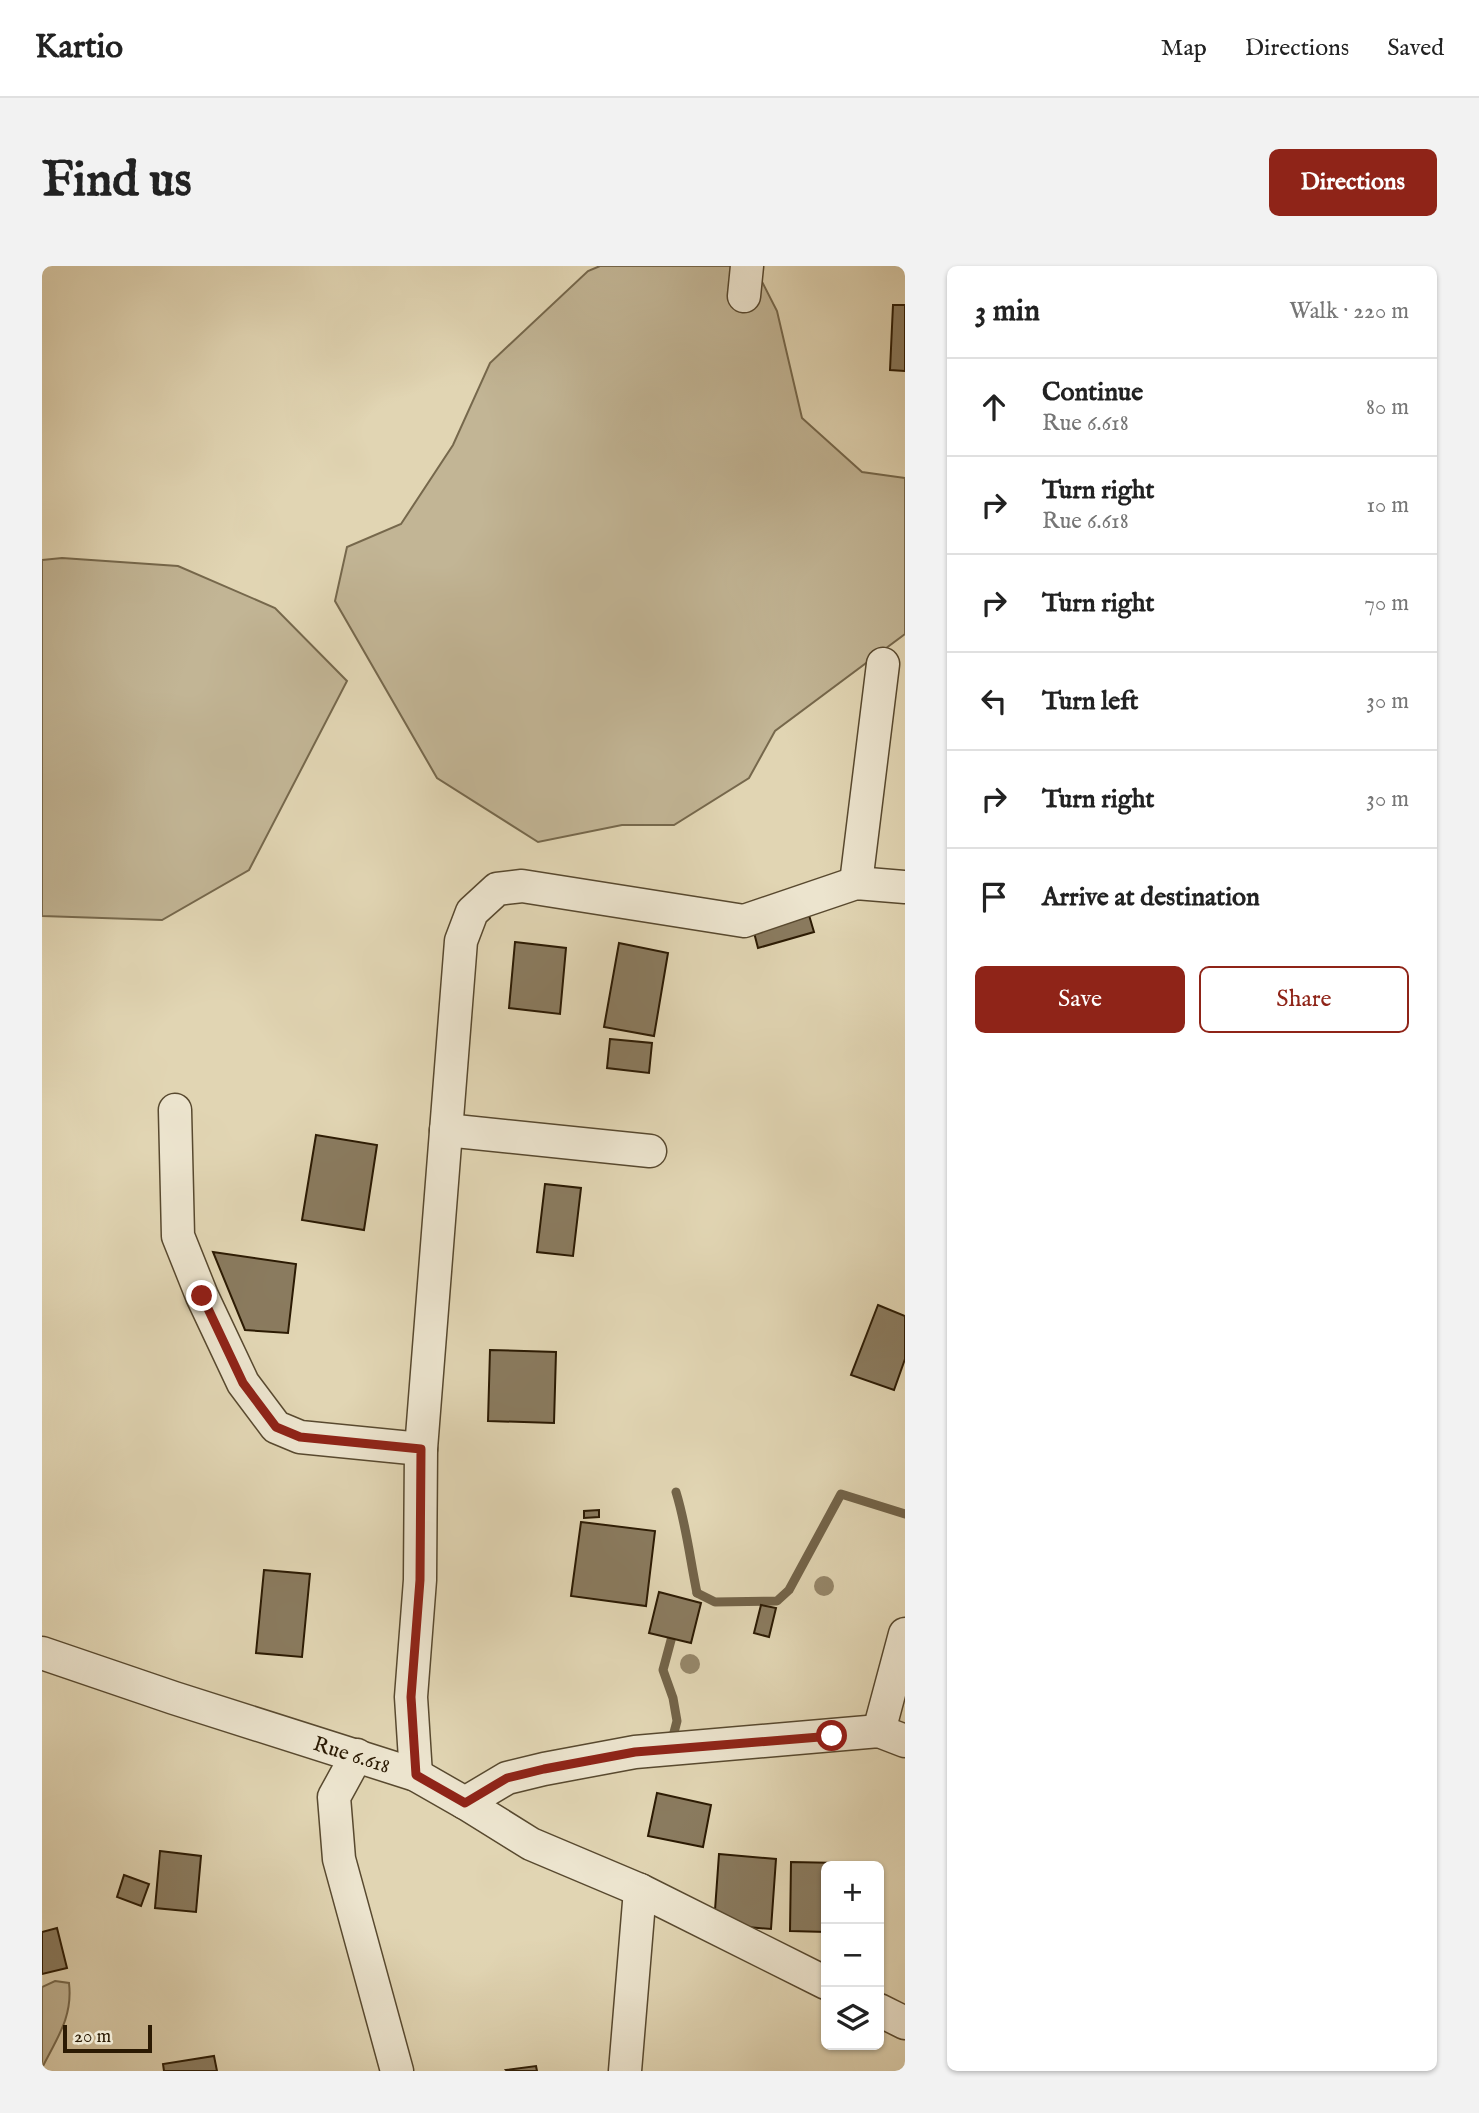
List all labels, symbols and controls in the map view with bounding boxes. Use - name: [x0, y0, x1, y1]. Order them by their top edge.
- text: Kartio: [35, 27, 123, 69]
- text: Map: [1161, 33, 1207, 64]
- text: Directions: [1245, 33, 1349, 64]
- text: Saved: [1387, 33, 1444, 64]
- button: Directions: [1269, 149, 1437, 216]
- text: Find us: [42, 151, 192, 213]
- text: 3 min: [975, 293, 1040, 331]
- text: Walk · 220 m: [1289, 297, 1409, 326]
- text: Continue: [1042, 376, 1143, 409]
- icon: ahead: [975, 388, 1013, 426]
- text: 80 m: [1366, 393, 1409, 422]
- text: Rue 6.618: [1042, 409, 1129, 438]
- text: Turn right: [1042, 474, 1155, 507]
- icon: right: [975, 486, 1013, 524]
- text: 10 m: [1366, 491, 1409, 520]
- text: Rue 6.618: [1042, 507, 1129, 536]
- icon: right: [975, 584, 1013, 622]
- text: Turn right: [1042, 587, 1155, 620]
- text: 70 m: [1364, 589, 1409, 618]
- icon: left: [975, 682, 1013, 720]
- text: Turn left: [1042, 685, 1139, 718]
- text: 30 m: [1366, 687, 1409, 716]
- icon: right: [975, 780, 1013, 818]
- text: Turn right: [1042, 783, 1155, 816]
- text: 30 m: [1366, 785, 1409, 814]
- icon: arrive: [975, 878, 1013, 916]
- text: Arrive at destination: [1042, 881, 1260, 914]
- button: Save: [975, 966, 1185, 1033]
- button: Share: [1199, 966, 1409, 1033]
- route end: [186, 1280, 217, 1311]
- route start: [816, 1720, 847, 1751]
- street label: Rue 6.618: [309, 1731, 393, 1781]
- map controls: [821, 1861, 884, 2050]
- button: +: [821, 1861, 884, 1924]
- button: −: [821, 1924, 884, 1987]
- button: layers: [821, 1987, 884, 2050]
- scale bar: [63, 2022, 152, 2054]
- text: 20 m: [74, 2025, 111, 2049]

